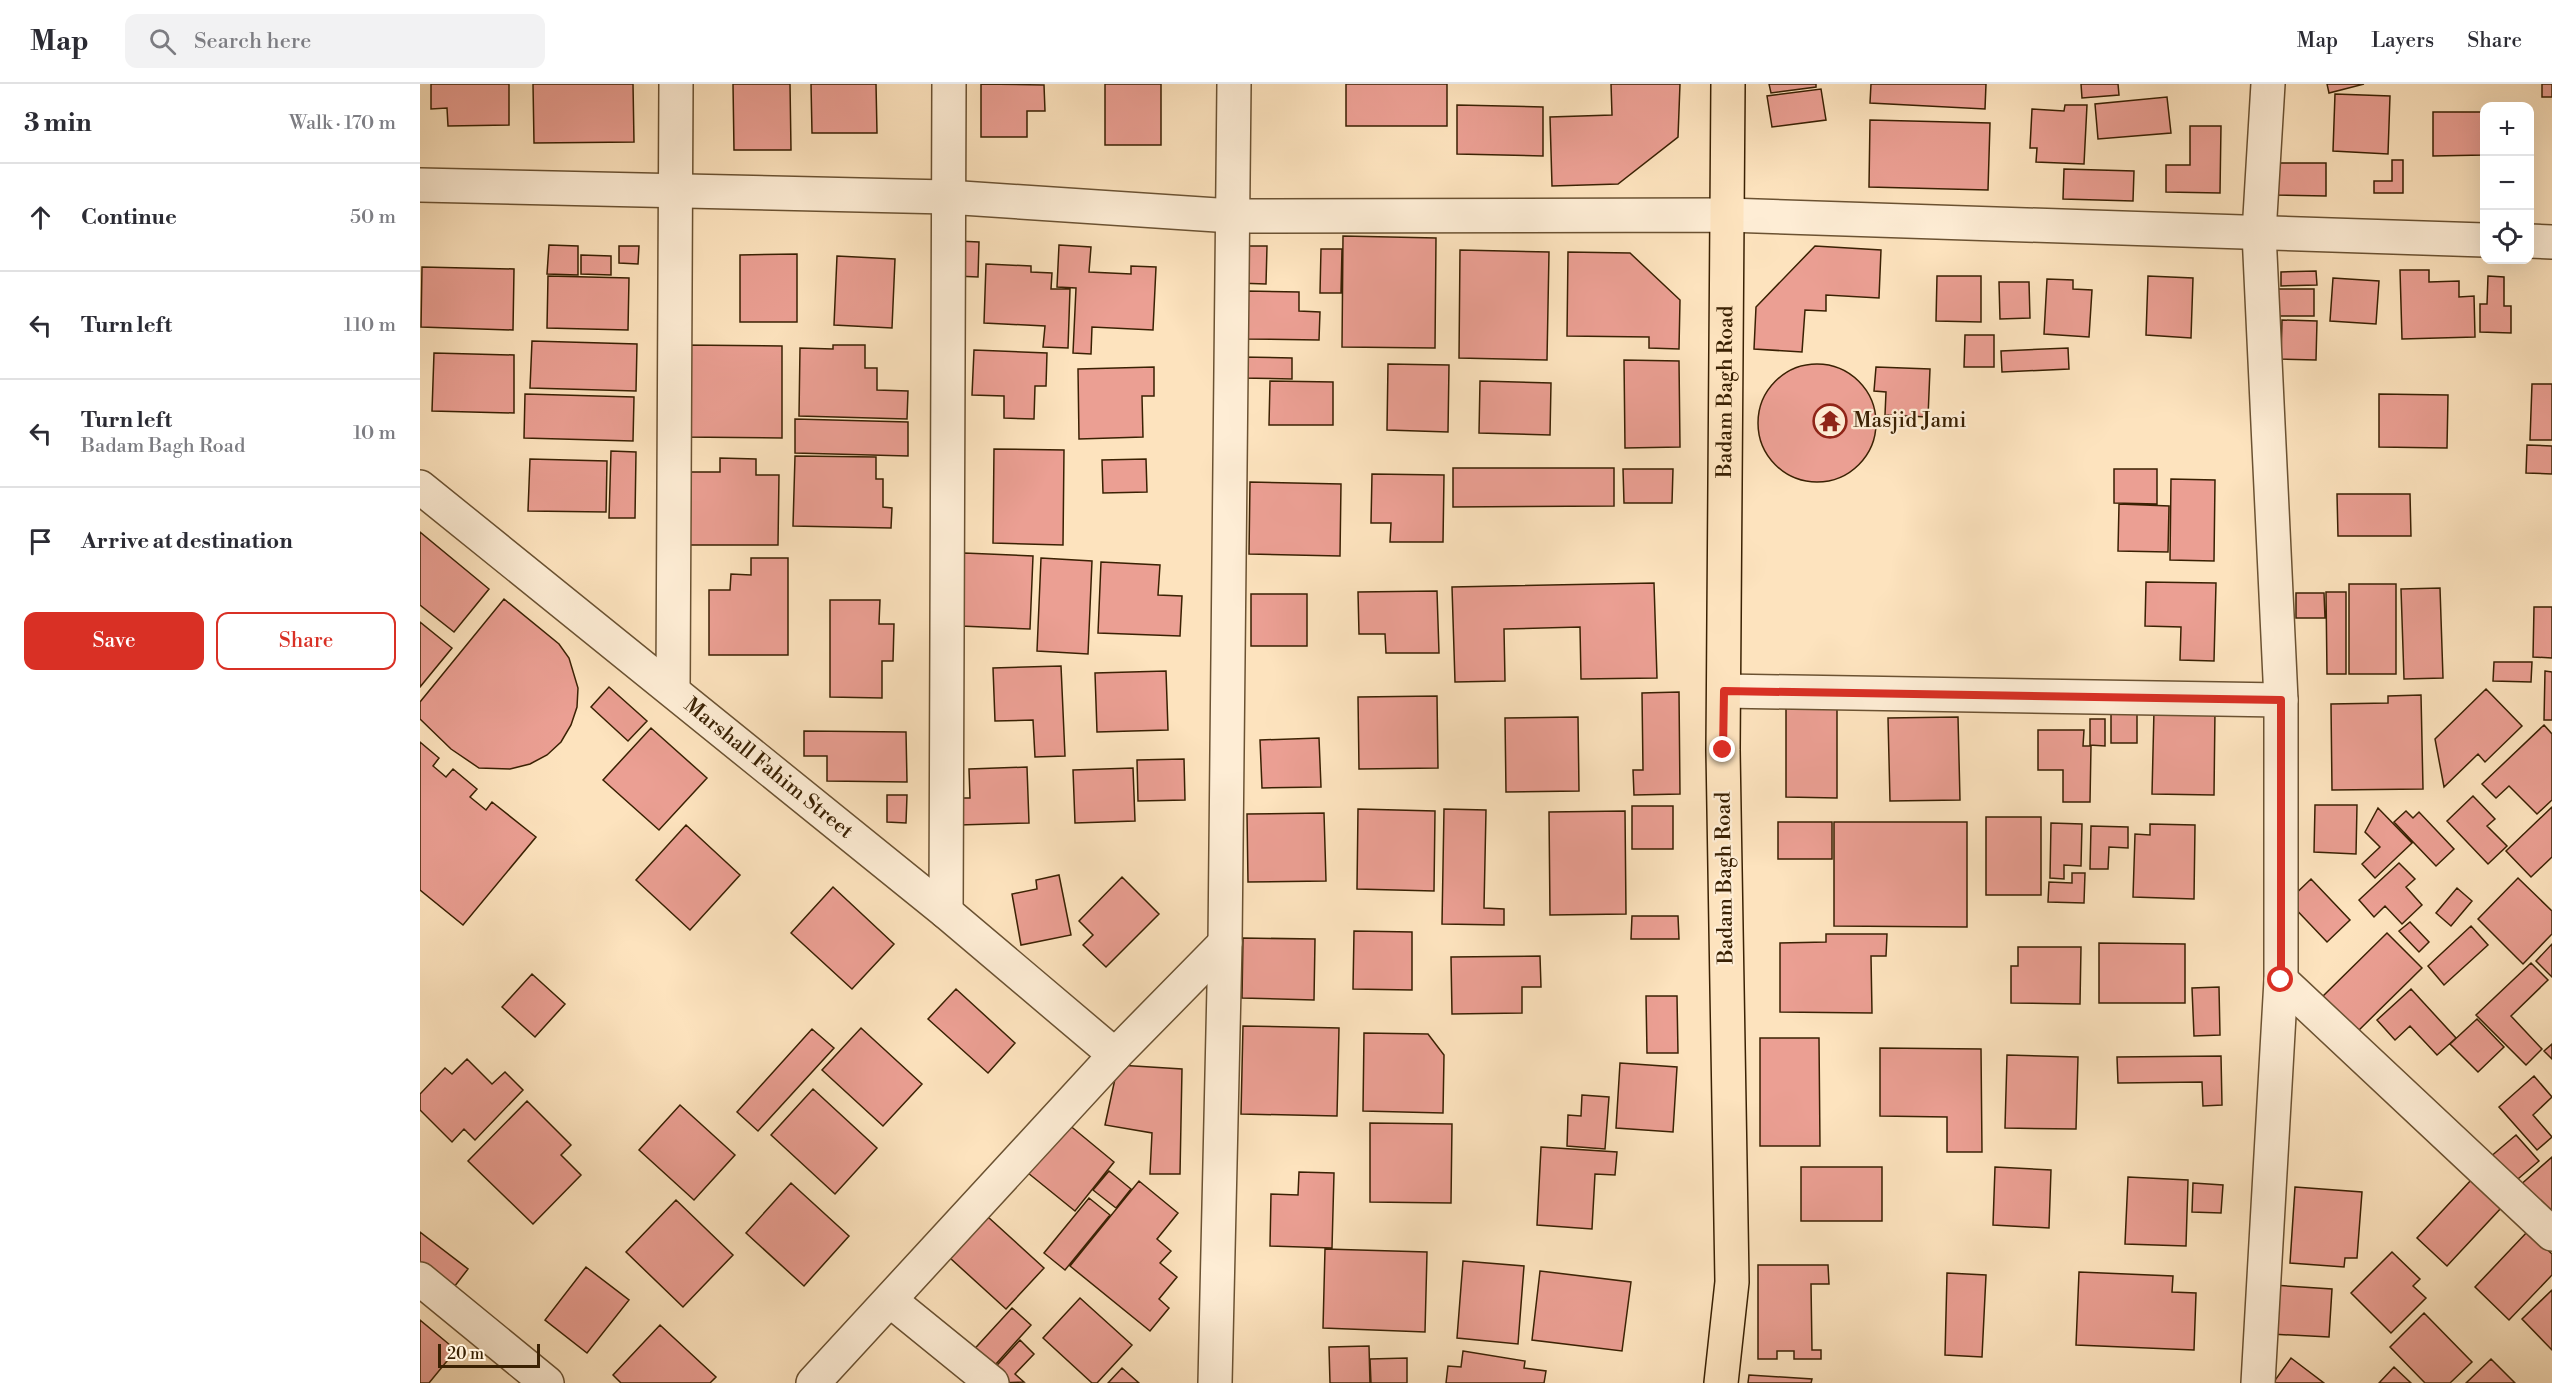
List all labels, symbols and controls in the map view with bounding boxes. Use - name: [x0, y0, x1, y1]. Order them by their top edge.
- search box: [125, 14, 545, 68]
- text: Map: [30, 24, 89, 59]
- icon: search: [146, 25, 179, 58]
- text: Search here: [194, 28, 311, 55]
- text: Map: [2297, 28, 2338, 54]
- text: Layers: [2371, 28, 2434, 54]
- text: Share: [2467, 28, 2522, 54]
- map controls: [2480, 102, 2534, 264]
- button: +: [2480, 102, 2534, 156]
- text: 3 min: [24, 107, 92, 139]
- text: Walk · 170 m: [289, 111, 396, 136]
- button: −: [2480, 156, 2534, 210]
- icon: ahead: [24, 201, 57, 234]
- text: Continue: [81, 204, 177, 231]
- text: 50 m: [350, 205, 396, 230]
- button: locate: [2480, 210, 2534, 264]
- street label: Badam Bagh Road: [1712, 305, 1739, 479]
- icon: left: [24, 309, 57, 342]
- text: Turn left: [81, 312, 172, 339]
- text: 110 m: [344, 313, 396, 338]
- temple icon: Masjid Jami: [1812, 403, 1848, 439]
- text: Turn left: [81, 407, 172, 434]
- place label: Masjid Jami: [1853, 408, 1966, 434]
- icon: left: [24, 417, 57, 450]
- text: 10 m: [353, 421, 396, 446]
- text: Badam Bagh Road: [81, 434, 245, 459]
- icon: arrive: [24, 525, 57, 558]
- text: Arrive at destination: [81, 528, 293, 555]
- button: Save: [24, 612, 204, 670]
- button: Share: [216, 612, 396, 670]
- street label: Marshall Fahim Street: [679, 693, 859, 845]
- route end: [1709, 736, 1735, 762]
- street label: Badam Bagh Road: [1710, 791, 1740, 965]
- route start: [2267, 966, 2293, 992]
- scale bar: [438, 1341, 540, 1368]
- text: 20 m: [447, 1344, 484, 1364]

